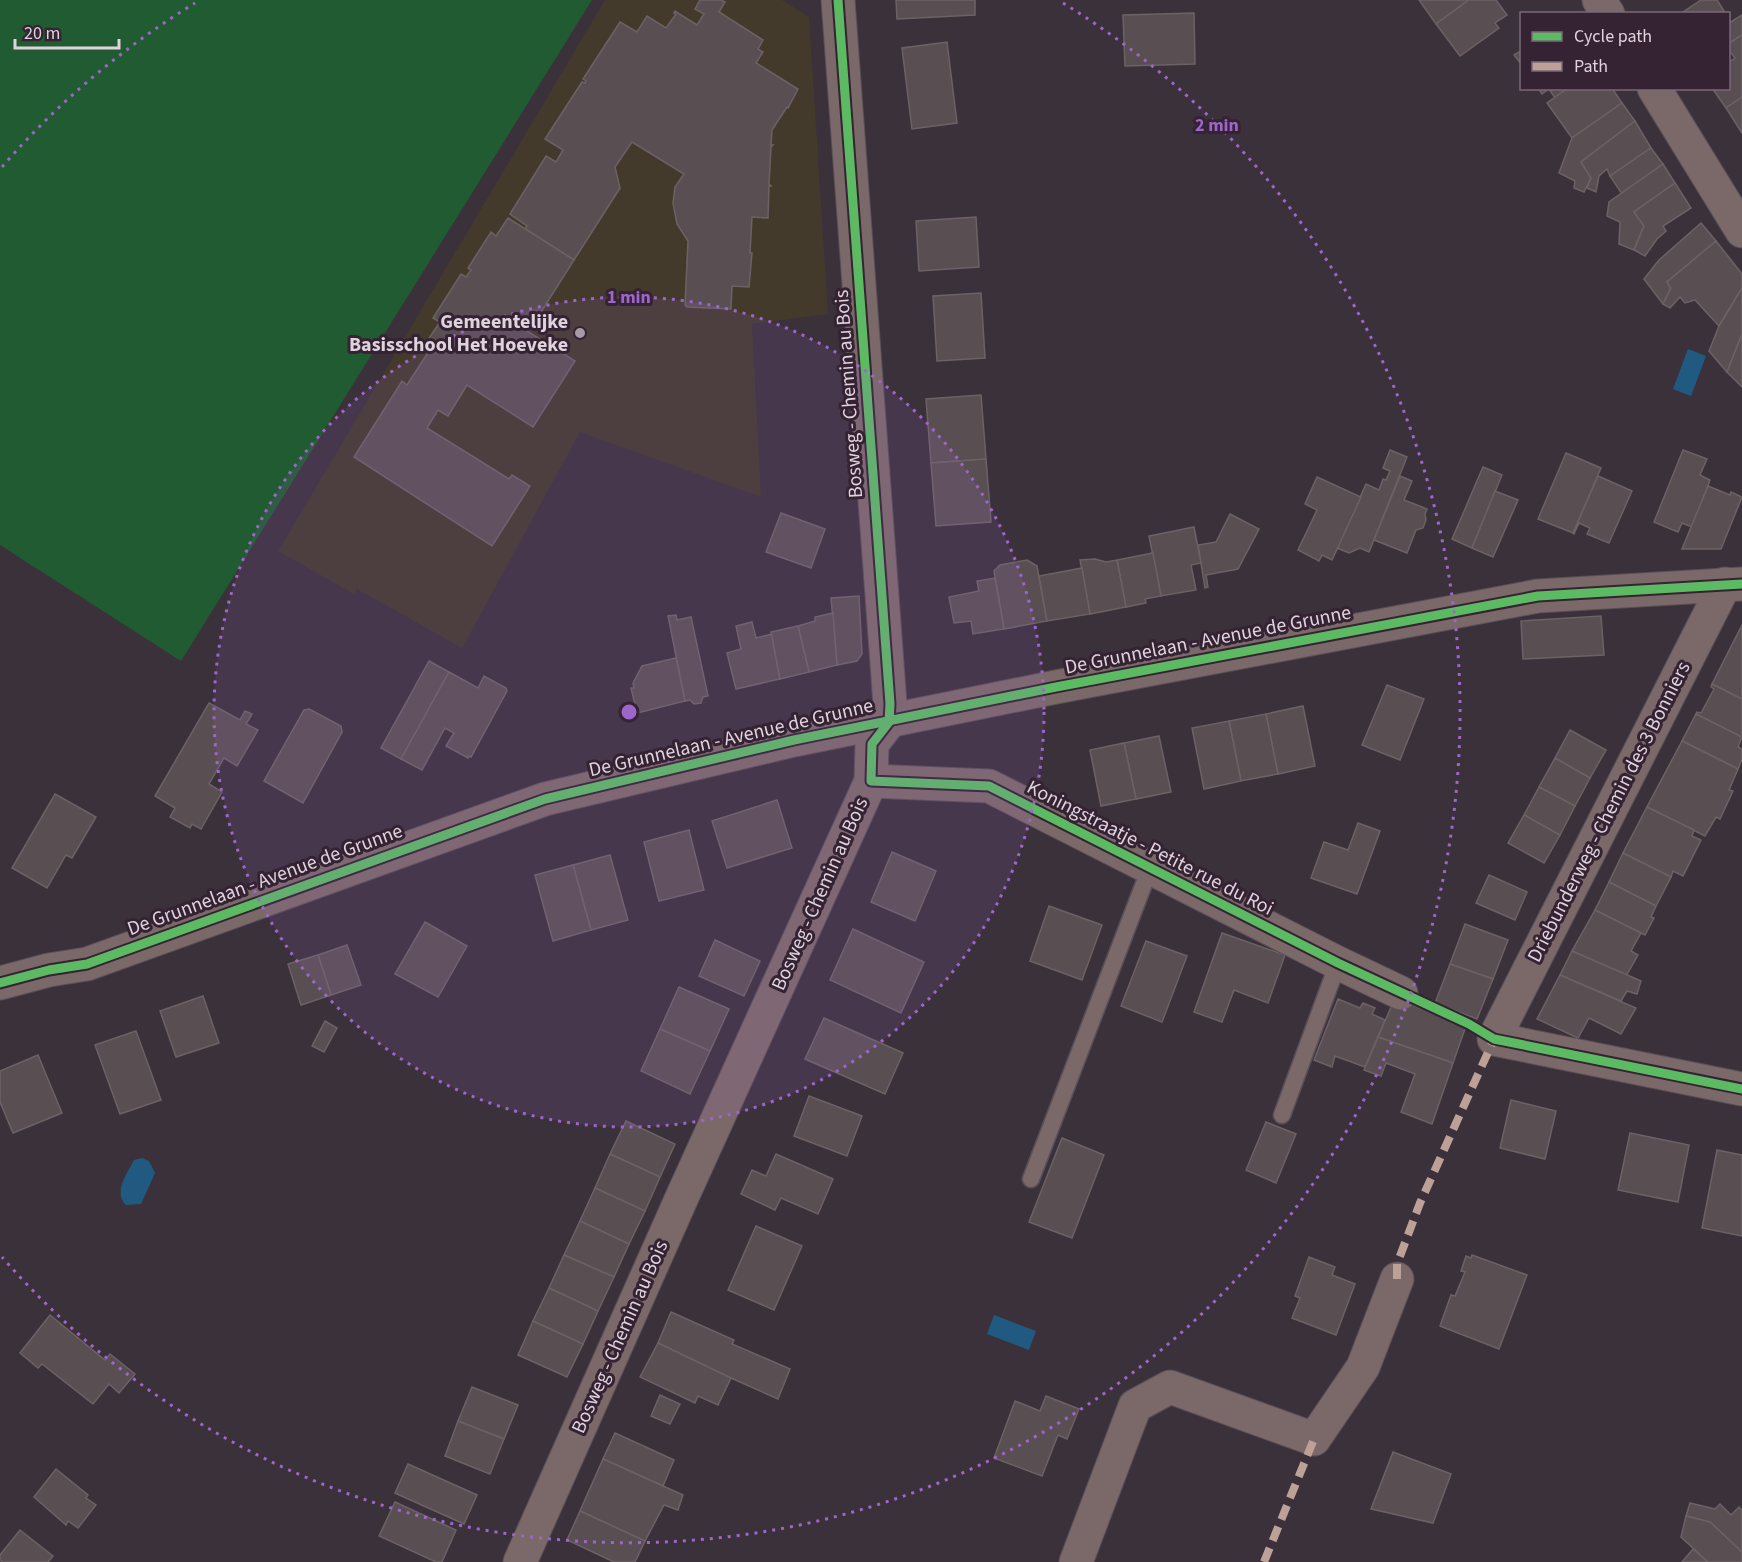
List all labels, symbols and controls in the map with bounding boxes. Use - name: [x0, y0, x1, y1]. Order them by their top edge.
- scale bar: [15, 12, 118, 50]
- legend: [1520, 12, 1730, 90]
- text: 20 m: [24, 21, 60, 46]
- text: Cycle path: [1574, 24, 1652, 49]
- text: Path: [1574, 54, 1608, 79]
- text: 2 min: [1195, 113, 1239, 138]
- text: 1 min: [607, 285, 651, 310]
- street label: Bosweg - Chemin au Bois: [828, 289, 870, 499]
- place label: Gemeentelijke Basisschool Het Hoeveke: [349, 308, 568, 359]
- marker: Gemeentelijke Basisschool Het Hoeveke: [573, 326, 587, 340]
- street label: De Grunnelaan - Avenue de Grunne: [1062, 598, 1354, 682]
- street label: Driebunderweg - Chemin des 3 Bonniers: [1521, 657, 1697, 967]
- street label: De Grunnelaan - Avenue de Grunne: [586, 692, 876, 784]
- centre of rings: [619, 702, 639, 722]
- street label: Koningstraatje - Petite rue du Roi: [1022, 773, 1278, 923]
- street label: Bosweg - Chemin au Bois: [765, 793, 875, 995]
- street label: De Grunnelaan - Avenue de Grunne: [123, 817, 407, 943]
- street label: Bosweg - Chemin au Bois: [565, 1236, 675, 1438]

